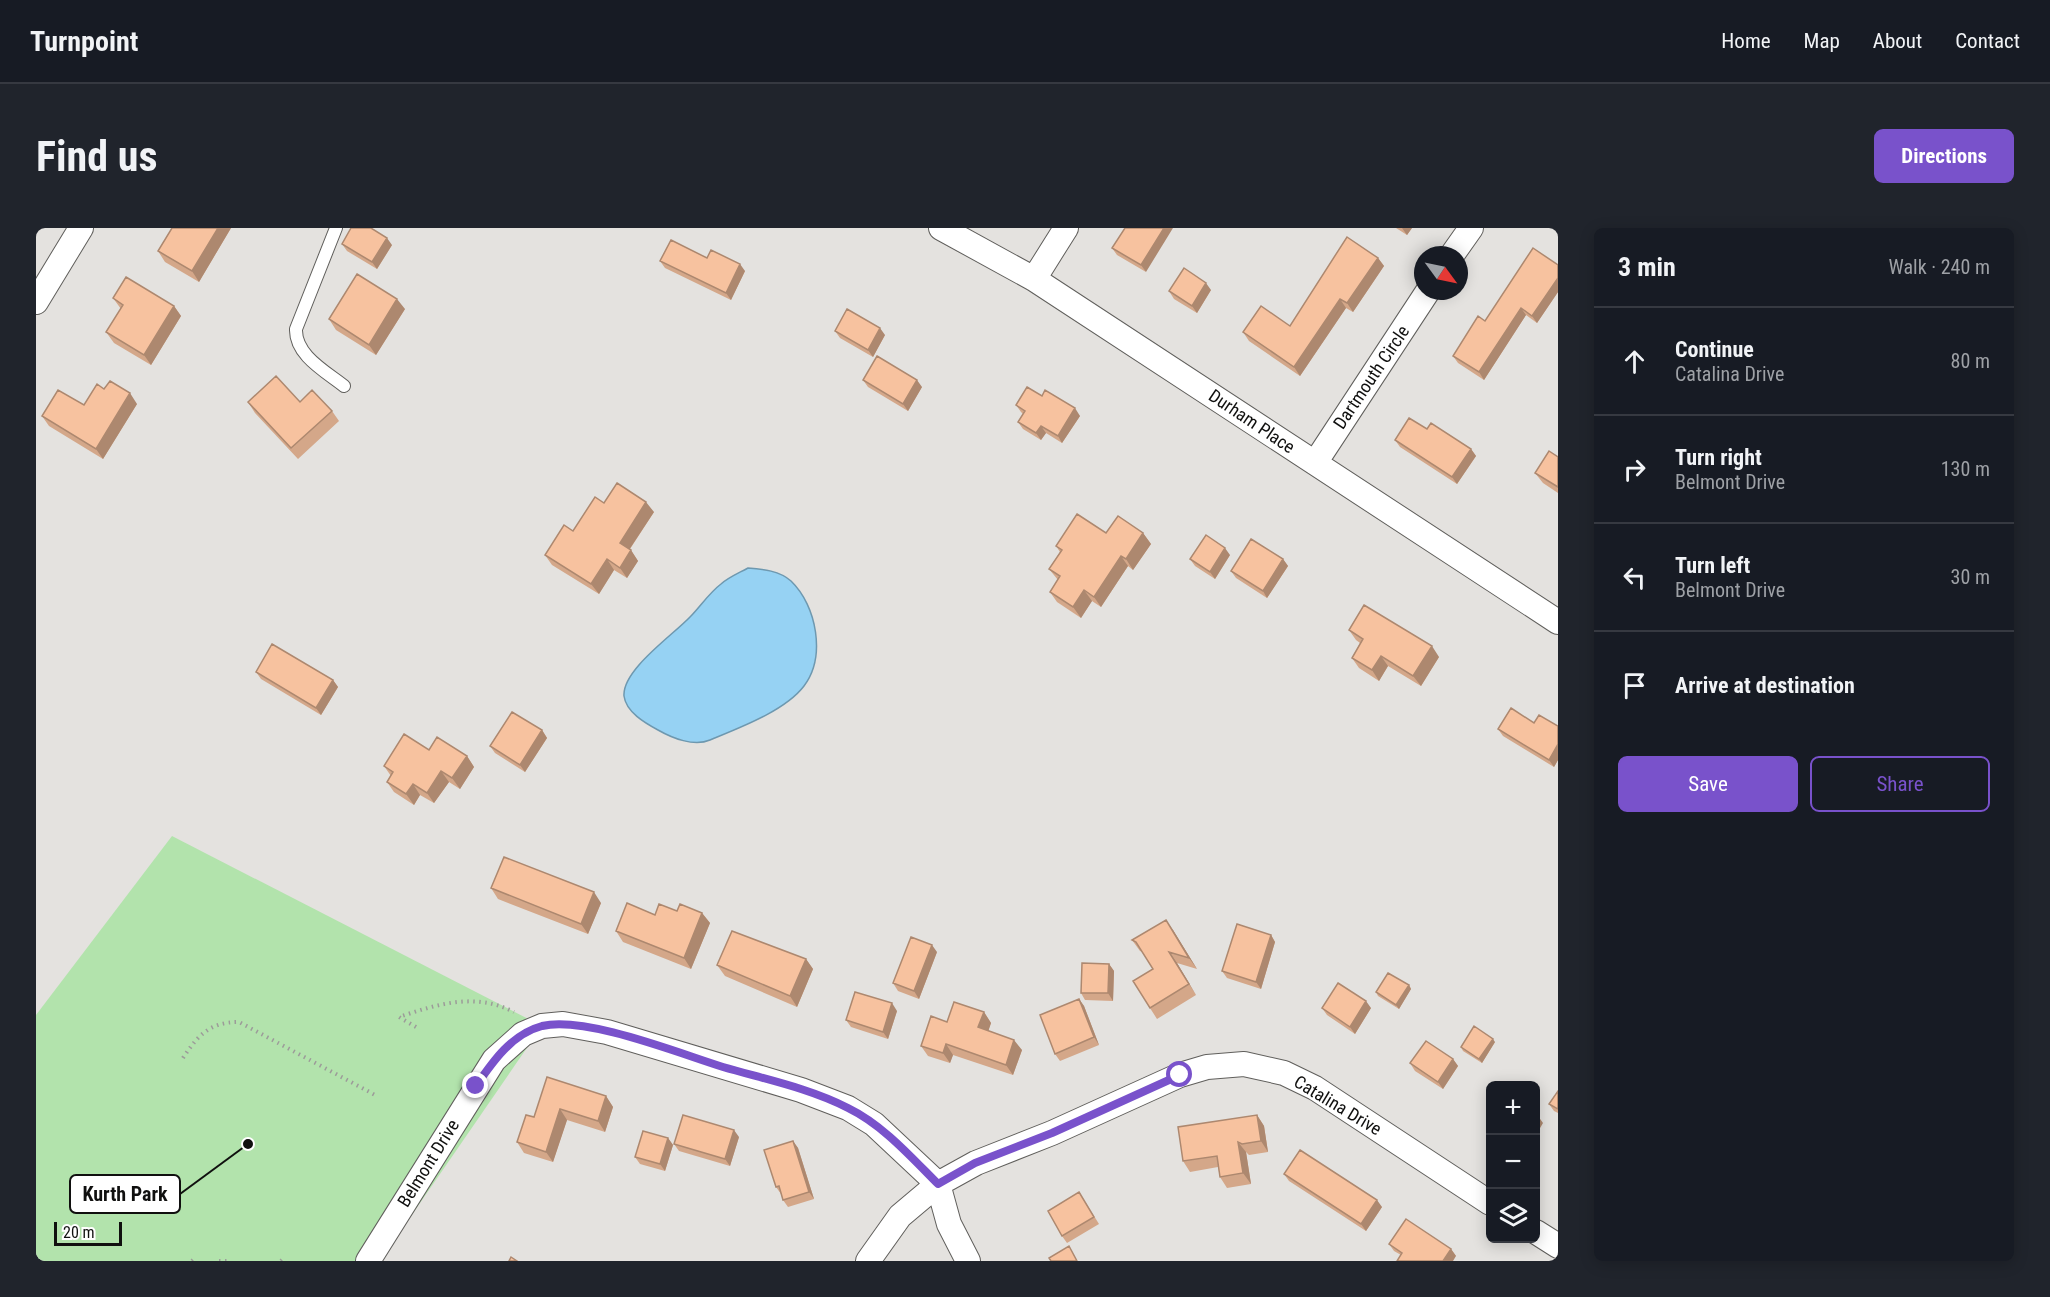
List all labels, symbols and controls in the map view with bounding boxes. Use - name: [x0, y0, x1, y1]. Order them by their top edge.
- text: Turnpoint: [30, 25, 138, 58]
- text: Home: [1721, 29, 1771, 53]
- text: Map: [1804, 29, 1840, 53]
- text: About: [1873, 29, 1922, 53]
- text: Contact: [1955, 29, 2020, 53]
- button: Directions: [1874, 129, 2014, 183]
- text: Find us: [36, 132, 157, 181]
- north arrow: [1414, 246, 1468, 300]
- text: 3 min: [1618, 252, 1676, 282]
- text: Walk · 240 m: [1889, 255, 1990, 279]
- street label: Dartmouth Circle: [1329, 321, 1413, 433]
- text: Continue: [1675, 337, 1754, 362]
- icon: ahead: [1618, 345, 1651, 378]
- text: 80 m: [1951, 349, 1990, 373]
- text: Catalina Drive: [1675, 362, 1784, 386]
- street label: Durham Place: [1205, 385, 1299, 457]
- text: Turn right: [1675, 445, 1762, 470]
- icon: right: [1618, 453, 1651, 486]
- text: 130 m: [1941, 457, 1990, 481]
- text: Belmont Drive: [1675, 470, 1785, 494]
- text: Turn left: [1675, 553, 1750, 578]
- icon: left: [1618, 561, 1651, 594]
- text: 30 m: [1951, 565, 1990, 589]
- text: Belmont Drive: [1675, 578, 1785, 602]
- icon: arrive: [1618, 669, 1651, 702]
- text: Arrive at destination: [1675, 673, 1855, 698]
- button: Save: [1618, 756, 1798, 812]
- button: Share: [1810, 756, 1990, 812]
- route start: [1166, 1061, 1192, 1087]
- street label: Catalina Drive: [1290, 1071, 1386, 1139]
- route end: [462, 1072, 488, 1098]
- map controls: [1486, 1081, 1540, 1243]
- button: +: [1486, 1081, 1540, 1135]
- street label: Belmont Drive: [393, 1115, 463, 1211]
- button: −: [1486, 1135, 1540, 1189]
- callout: Kurth Park: [70, 1175, 180, 1213]
- text: Kurth Park: [82, 1182, 168, 1206]
- button: layers: [1486, 1189, 1540, 1243]
- scale bar: [54, 1219, 122, 1246]
- text: 20 m: [63, 1223, 95, 1242]

